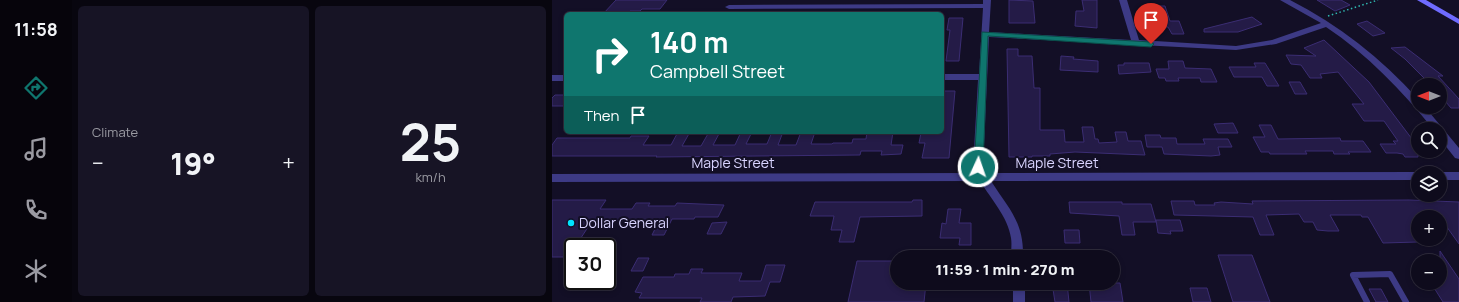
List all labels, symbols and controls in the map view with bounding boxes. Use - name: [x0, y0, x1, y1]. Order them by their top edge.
- pin: [1134, 3, 1168, 44]
- icon: arrive: [1140, 9, 1162, 31]
- text: 11:58: [14, 17, 58, 41]
- text: 140 m: [650, 23, 729, 61]
- icon: right: [584, 28, 636, 80]
- text: Campbell Street: [650, 59, 785, 83]
- icon: directions: [22, 74, 50, 102]
- north arrow: [1411, 78, 1447, 114]
- map controls: [1411, 78, 1447, 290]
- icon: arrive: [627, 104, 649, 126]
- text: Then: [584, 105, 619, 126]
- text: 25: [400, 106, 461, 177]
- button: search: [1411, 122, 1447, 158]
- text: Climate: [92, 123, 138, 141]
- icon: music: [22, 135, 50, 163]
- text: 19°: [170, 143, 216, 184]
- position arrow: [957, 146, 999, 188]
- text: −: [92, 148, 104, 178]
- text: +: [282, 148, 295, 178]
- street label: Maple Street: [691, 153, 775, 172]
- street label: Maple Street: [1015, 153, 1099, 172]
- button: layers: [1411, 166, 1447, 202]
- text: km/h: [415, 168, 446, 186]
- icon: phone: [22, 196, 50, 224]
- button: +: [1411, 210, 1447, 246]
- place label: Dollar General: [579, 213, 669, 232]
- marker: Dollar General: [566, 218, 576, 228]
- speed limit sign: 30: [564, 238, 616, 290]
- button: −: [1411, 254, 1447, 290]
- icon: climate: [22, 257, 50, 285]
- text: 11:59 · 1 min · 270 m: [935, 259, 1075, 280]

